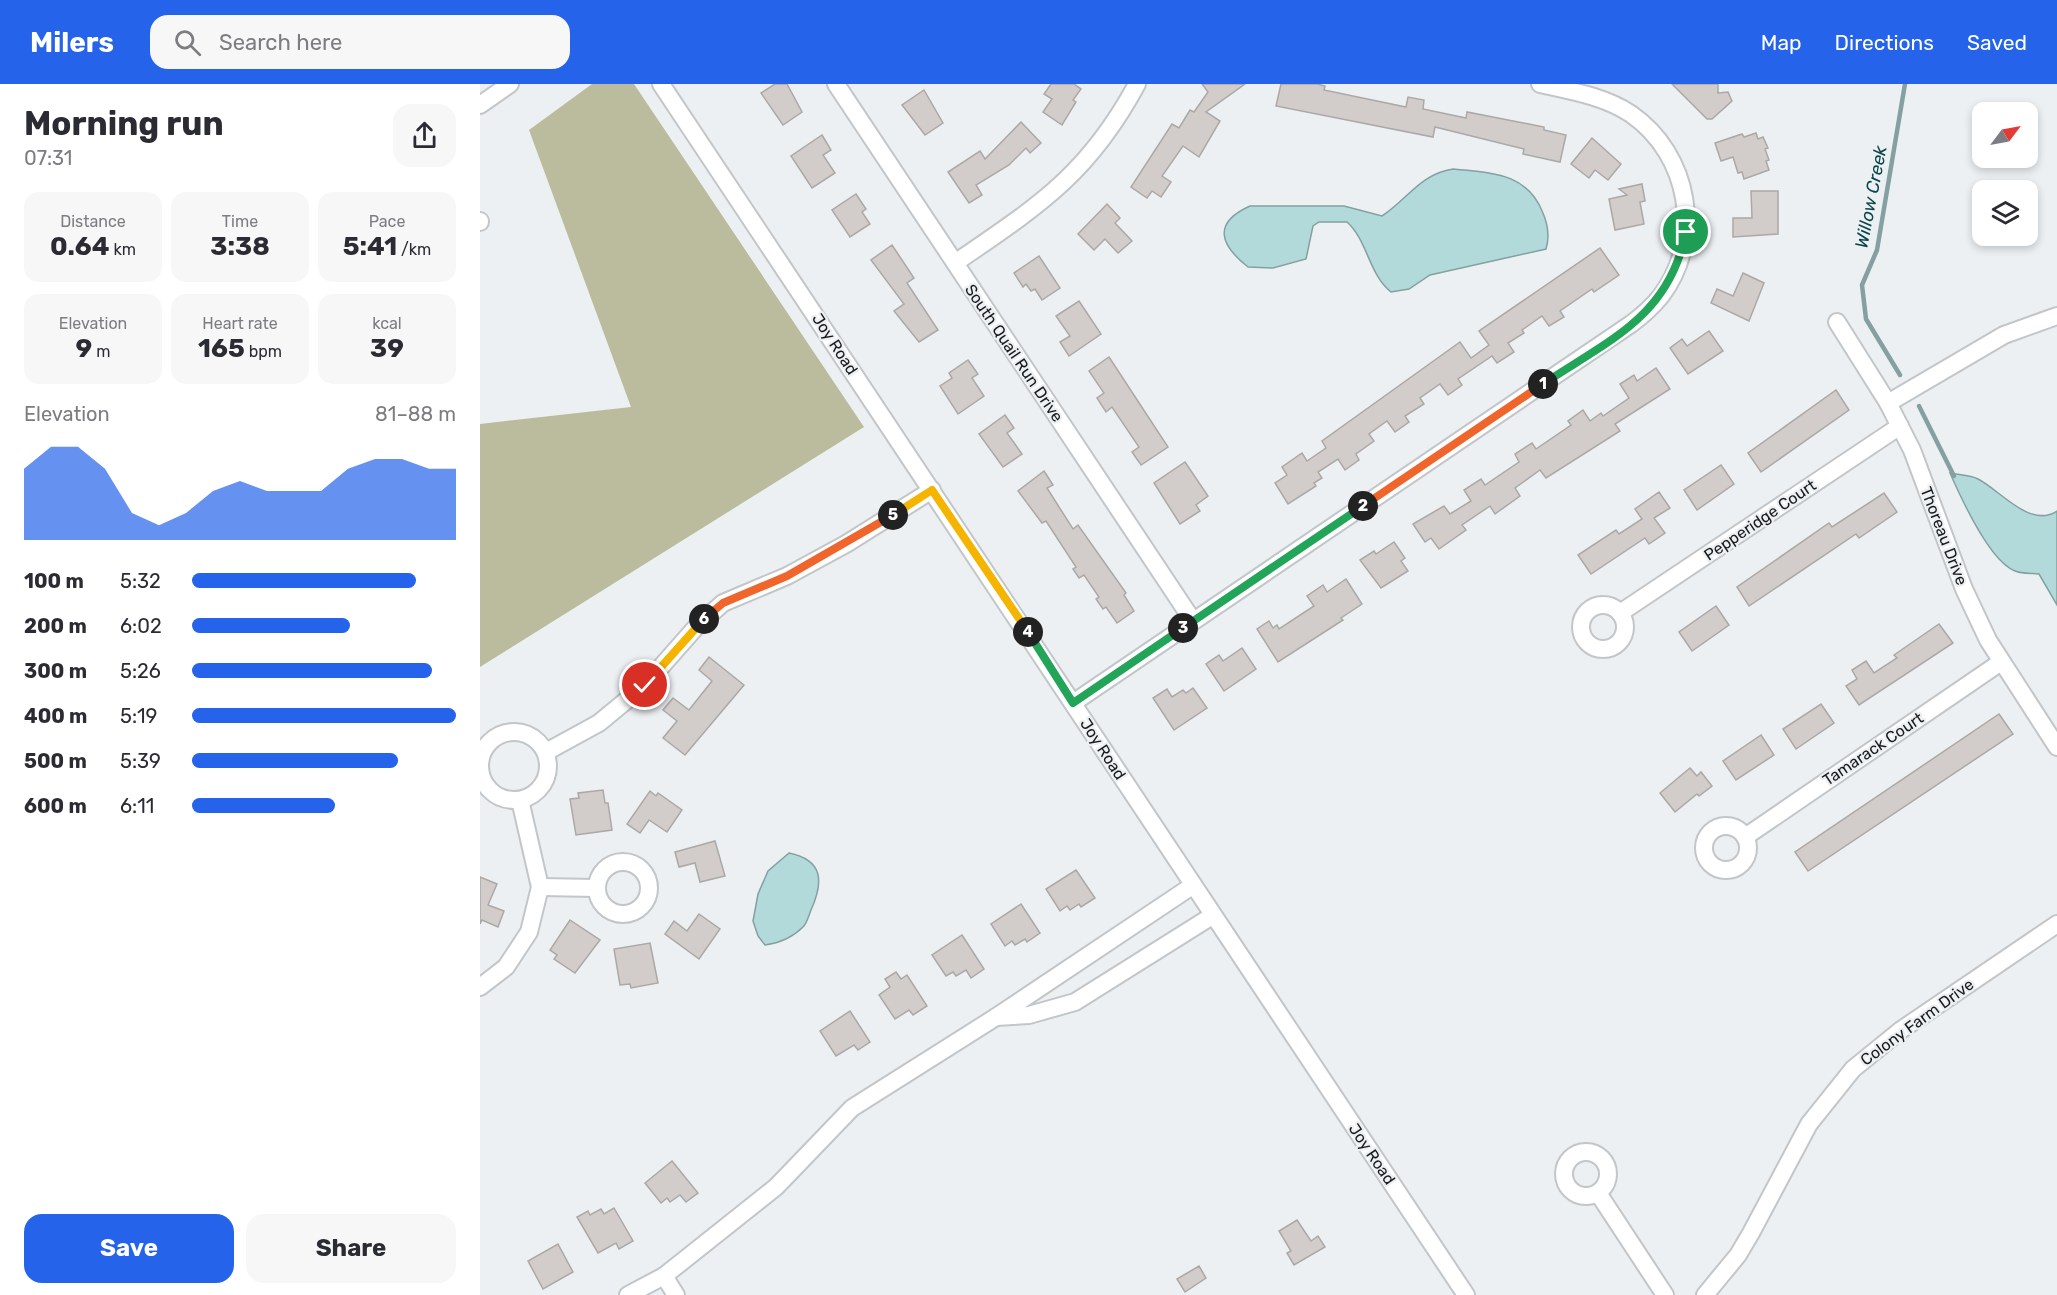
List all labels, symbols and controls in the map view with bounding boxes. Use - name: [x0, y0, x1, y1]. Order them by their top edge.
- search box: [150, 15, 570, 69]
- text: Milers: [30, 26, 114, 59]
- icon: search: [171, 26, 204, 59]
- text: Search here: [219, 29, 342, 56]
- text: Map: [1761, 30, 1802, 55]
- text: Directions: [1835, 30, 1934, 55]
- text: Saved: [1967, 30, 2027, 55]
- north arrow: [1972, 102, 2038, 168]
- map controls: [1972, 102, 2038, 246]
- text: Morning run: [24, 104, 224, 143]
- button: share: [393, 104, 456, 167]
- water label: Willow Creek: [1850, 143, 1892, 250]
- text: 07:31: [24, 146, 72, 170]
- button: layers: [1972, 180, 2038, 246]
- pin: [1660, 206, 1711, 257]
- text: Distance: [60, 212, 126, 231]
- text: Time: [222, 212, 258, 231]
- text: Pace: [369, 212, 405, 231]
- icon: arrive: [1669, 215, 1702, 248]
- text: 0.64: [50, 231, 110, 262]
- text: 3:38: [210, 231, 270, 262]
- text: 5:41: [343, 231, 397, 262]
- text: km: [110, 240, 136, 259]
- text: /km: [397, 240, 431, 259]
- street label: South Quail Run Drive: [961, 281, 1067, 425]
- street label: Joy Road: [808, 310, 862, 378]
- text: Elevation: [59, 314, 127, 333]
- text: Heart rate: [202, 314, 278, 333]
- text: kcal: [372, 314, 402, 333]
- text: 9: [76, 333, 92, 364]
- text: 165: [198, 333, 245, 364]
- text: 39: [370, 333, 404, 364]
- text: m: [92, 342, 110, 361]
- text: bpm: [245, 342, 282, 361]
- pin: 1: [1528, 369, 1558, 399]
- text: 1: [1539, 374, 1547, 393]
- text: Elevation: [24, 402, 110, 426]
- text: 81–88 m: [375, 402, 456, 426]
- street label: Pepperidge Court: [1700, 476, 1820, 564]
- street label: Thoreau Drive: [1917, 484, 1971, 588]
- pin: 2: [1348, 491, 1378, 521]
- text: 2: [1358, 496, 1368, 515]
- pin: 5: [878, 500, 908, 530]
- text: 5: [888, 505, 898, 524]
- text: 100 m: [24, 569, 84, 593]
- text: 5:32: [120, 569, 161, 593]
- pin: 6: [689, 604, 719, 634]
- text: 6: [699, 609, 709, 628]
- pin: 3: [1168, 613, 1198, 643]
- text: 200 m: [24, 614, 87, 638]
- text: 6:02: [120, 614, 162, 638]
- pin: 4: [1013, 617, 1043, 647]
- text: 3: [1178, 618, 1188, 637]
- text: 4: [1023, 622, 1033, 641]
- text: 300 m: [24, 659, 87, 683]
- text: 5:26: [120, 659, 161, 683]
- pin: [619, 659, 670, 710]
- icon: check: [628, 668, 661, 701]
- text: 400 m: [24, 704, 87, 728]
- text: 5:19: [120, 704, 157, 728]
- street label: Tamarack Court: [1819, 708, 1927, 790]
- street label: Joy Road: [1076, 715, 1130, 783]
- text: 500 m: [24, 749, 87, 773]
- text: 5:39: [120, 749, 161, 773]
- text: 600 m: [24, 794, 87, 818]
- text: 6:11: [120, 794, 154, 818]
- street label: Colony Farm Drive: [1857, 975, 1977, 1069]
- street label: Joy Road: [1345, 1120, 1399, 1188]
- button: Save: [24, 1214, 234, 1283]
- button: Share: [246, 1214, 456, 1283]

